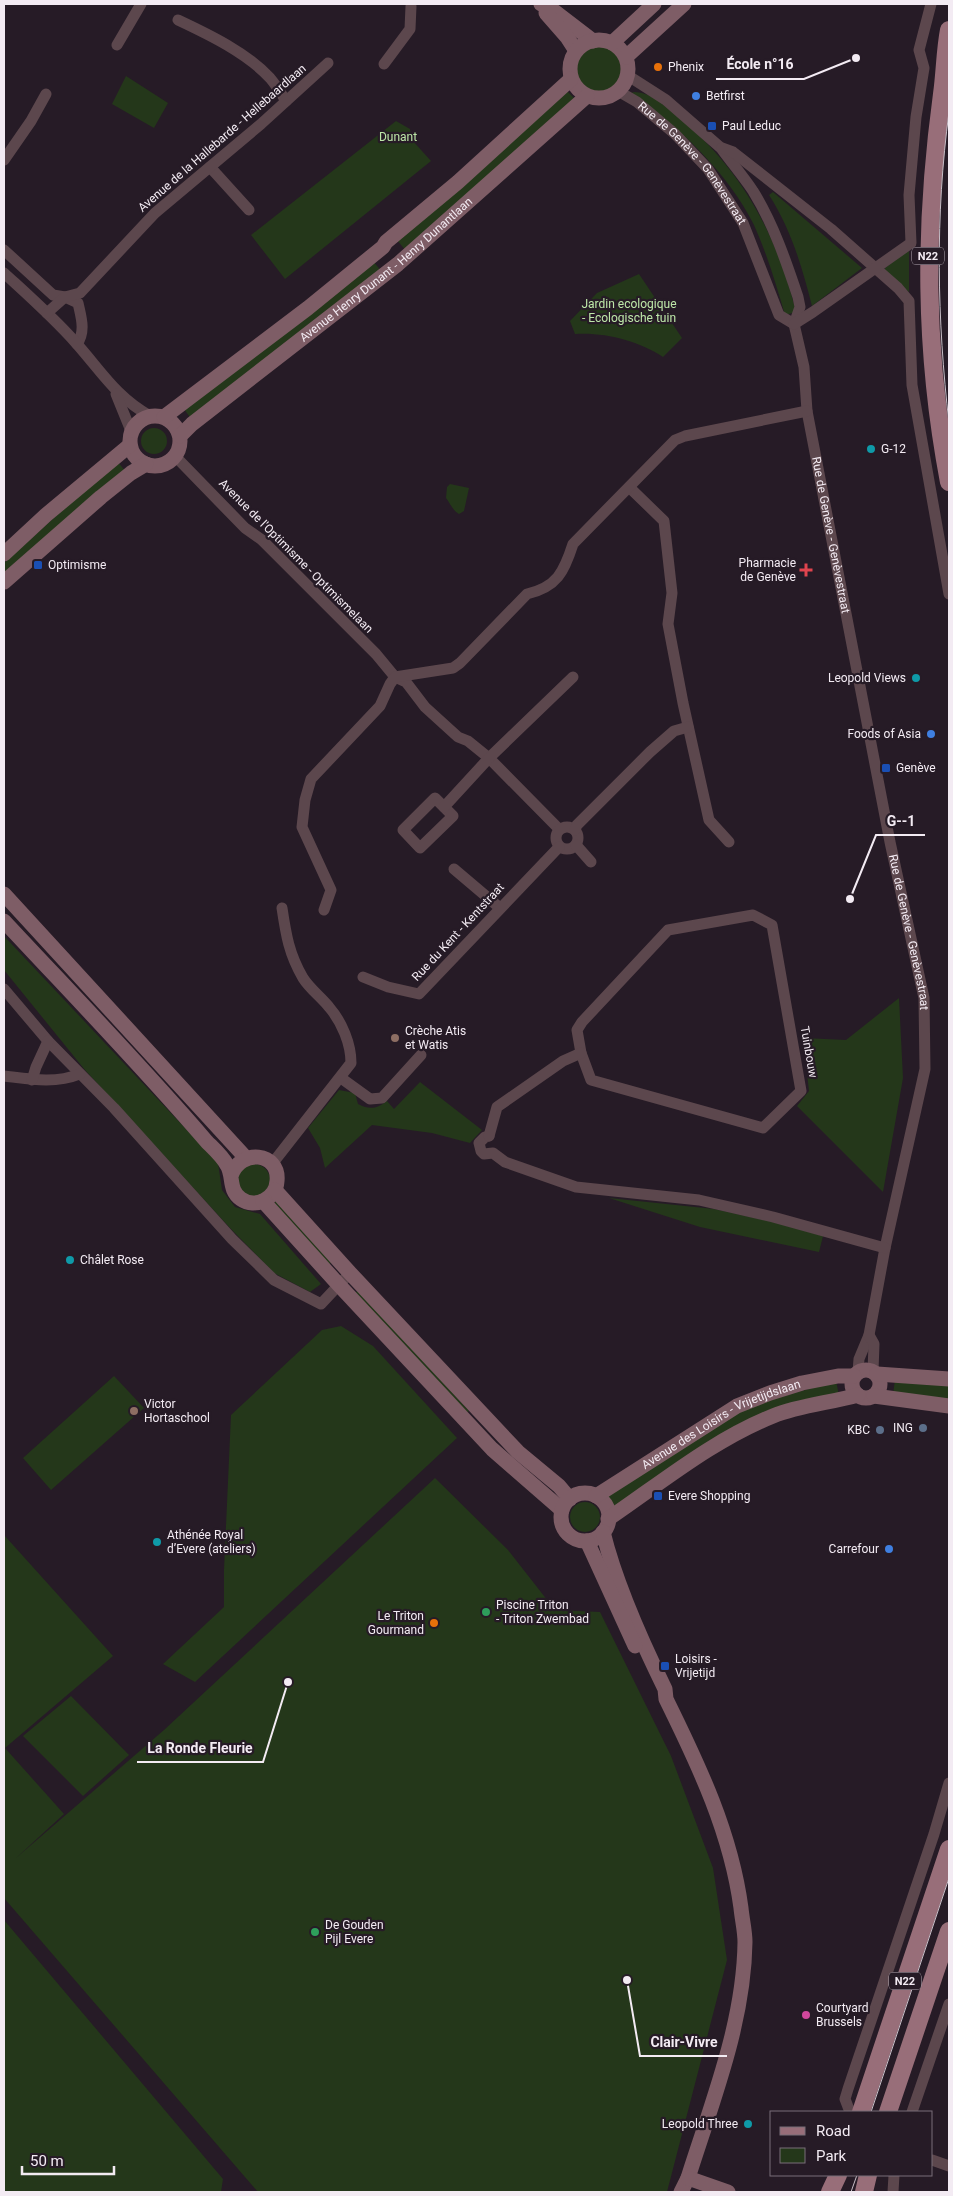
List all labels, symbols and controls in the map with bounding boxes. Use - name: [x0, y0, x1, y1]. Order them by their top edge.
- callout: École n°16: [716, 50, 804, 79]
- text: École n°16: [726, 55, 794, 72]
- place label: Phenix: [668, 60, 704, 74]
- street label: Avenue de la Hallebarde - Hellebaardlaan: [135, 61, 309, 215]
- marker: Phenix: [652, 61, 664, 73]
- place label: Betfirst: [706, 89, 745, 103]
- marker: Betfirst: [690, 90, 702, 102]
- street label: Rue de Genève - Genèvestraat: [635, 99, 749, 227]
- place label: Paul Leduc: [722, 119, 781, 133]
- marker: Paul Leduc: [706, 120, 718, 132]
- park label: Dunant: [379, 130, 417, 144]
- street label: Avenue Henry Dunant - Henry Dunantlaan: [297, 194, 475, 345]
- road number: N22: [912, 248, 944, 264]
- park label: Jardin ecologique - Ecologische tuin: [581, 297, 677, 325]
- place label: G-12: [881, 442, 906, 456]
- marker: G-12: [865, 443, 877, 455]
- street label: Rue de Genève - Genèvestraat: [809, 455, 853, 614]
- street label: Avenue de l'Optimisme - Optimismelaan: [216, 476, 376, 636]
- place label: Pharmacie de Genève: [739, 556, 796, 584]
- place label: Optimisme: [48, 558, 106, 572]
- marker: Optimisme: [32, 559, 44, 571]
- marker: Pharmacie de Genève: [800, 564, 812, 576]
- place label: Leopold Views: [828, 671, 906, 685]
- marker: Leopold Views: [910, 672, 922, 684]
- place label: Foods of Asia: [847, 727, 921, 741]
- marker: Foods of Asia: [925, 728, 937, 740]
- place label: Genève: [896, 761, 936, 775]
- marker: Genève: [880, 762, 892, 774]
- callout: G--1: [876, 806, 925, 835]
- text: G--1: [887, 813, 915, 829]
- street label: Rue de Genève - Genèvestraat: [886, 853, 931, 1010]
- street label: Rue du Kent - Kentstraat: [409, 880, 507, 984]
- place label: Crèche Atis et Watis: [405, 1024, 466, 1052]
- street label: Tuinbouw: [798, 1025, 820, 1079]
- marker: Crèche Atis et Watis: [389, 1032, 401, 1044]
- place label: Châlet Rose: [80, 1253, 144, 1267]
- marker: Châlet Rose: [64, 1254, 76, 1266]
- street label: Avenue des Loisirs - Vrijetijdslaan: [639, 1377, 802, 1472]
- place label: Victor Hortaschool: [144, 1397, 210, 1425]
- marker: Victor Hortaschool: [128, 1405, 140, 1417]
- place label: ING: [893, 1421, 913, 1435]
- marker: ING: [917, 1422, 929, 1434]
- place label: KBC: [847, 1423, 870, 1437]
- marker: KBC: [874, 1424, 886, 1436]
- place label: Evere Shopping: [668, 1489, 750, 1503]
- marker: Evere Shopping: [652, 1490, 664, 1502]
- place label: Athénée Royal d’Evere (ateliers): [167, 1528, 256, 1556]
- marker: Athénée Royal d’Evere (ateliers): [151, 1536, 163, 1548]
- place label: Carrefour: [829, 1542, 879, 1556]
- marker: Carrefour: [883, 1543, 895, 1555]
- place label: Piscine Triton - Triton Zwembad: [496, 1598, 589, 1626]
- marker: Piscine Triton - Triton Zwembad: [480, 1606, 492, 1618]
- place label: Le Triton Gourmand: [368, 1609, 424, 1637]
- marker: Le Triton Gourmand: [428, 1617, 440, 1629]
- place label: Loisirs - Vrijetijd: [675, 1652, 718, 1680]
- marker: Loisirs - Vrijetijd: [659, 1660, 671, 1672]
- callout: La Ronde Fleurie: [137, 1733, 263, 1762]
- text: La Ronde Fleurie: [147, 1740, 253, 1756]
- place label: De Gouden Pijl Evere: [325, 1918, 384, 1946]
- marker: De Gouden Pijl Evere: [309, 1926, 321, 1938]
- road number: N22: [889, 1972, 921, 1990]
- place label: Courtyard Brussels: [816, 2001, 868, 2029]
- marker: Courtyard Brussels: [800, 2009, 812, 2021]
- callout: Clair-Vivre: [640, 2027, 727, 2056]
- text: Clair-Vivre: [650, 2034, 718, 2050]
- legend: [770, 2111, 933, 2176]
- place label: Leopold Three: [662, 2117, 738, 2131]
- marker: Leopold Three: [742, 2118, 754, 2130]
- text: Road: [816, 2122, 850, 2140]
- scale bar: [22, 2144, 115, 2176]
- text: Park: [816, 2147, 847, 2165]
- text: 50 m: [30, 2152, 64, 2170]

